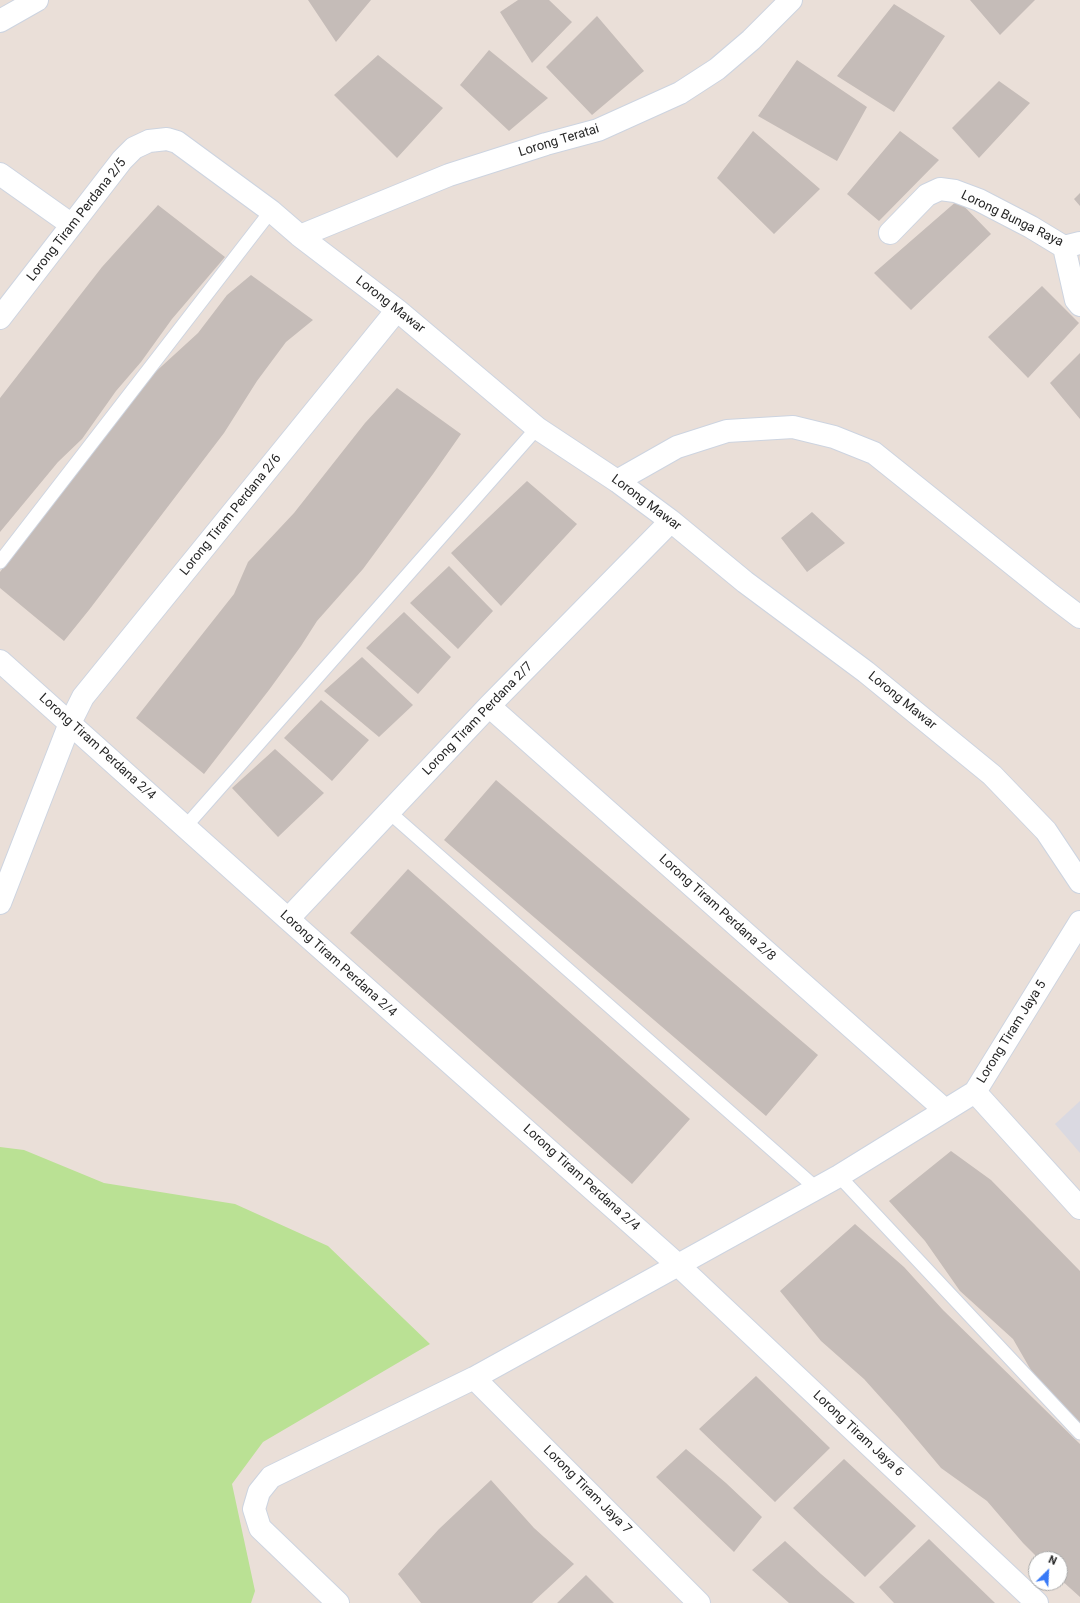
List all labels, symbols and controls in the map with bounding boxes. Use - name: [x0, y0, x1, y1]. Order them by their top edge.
- street label: Lorong Teratai: [517, 121, 601, 161]
- street label: Lorong Tiram Perdana 2/5: [24, 155, 130, 285]
- street label: Lorong Bunga Raya: [958, 187, 1066, 251]
- street label: Lorong Mawar: [352, 273, 428, 337]
- street label: Lorong Tiram Perdana 2/6: [177, 451, 285, 579]
- street label: Lorong Mawar: [608, 472, 684, 534]
- street label: Lorong Tiram Perdana 2/7: [420, 659, 536, 779]
- street label: Lorong Mawar: [865, 669, 939, 733]
- street label: Lorong Tiram Perdana 2/4: [35, 690, 159, 804]
- street label: Lorong Tiram Perdana 2/8: [655, 851, 779, 965]
- street label: Lorong Tiram Perdana 2/4: [276, 907, 400, 1021]
- street label: Lorong Tiram Jaya 5: [974, 978, 1050, 1086]
- street label: Lorong Tiram Perdana 2/4: [519, 1121, 643, 1235]
- street label: Lorong Tiram Jaya 6: [809, 1388, 907, 1480]
- street label: Lorong Tiram Jaya 7: [540, 1443, 634, 1537]
- north arrow: [1028, 1551, 1068, 1591]
- text: N: [1046, 1553, 1059, 1568]

